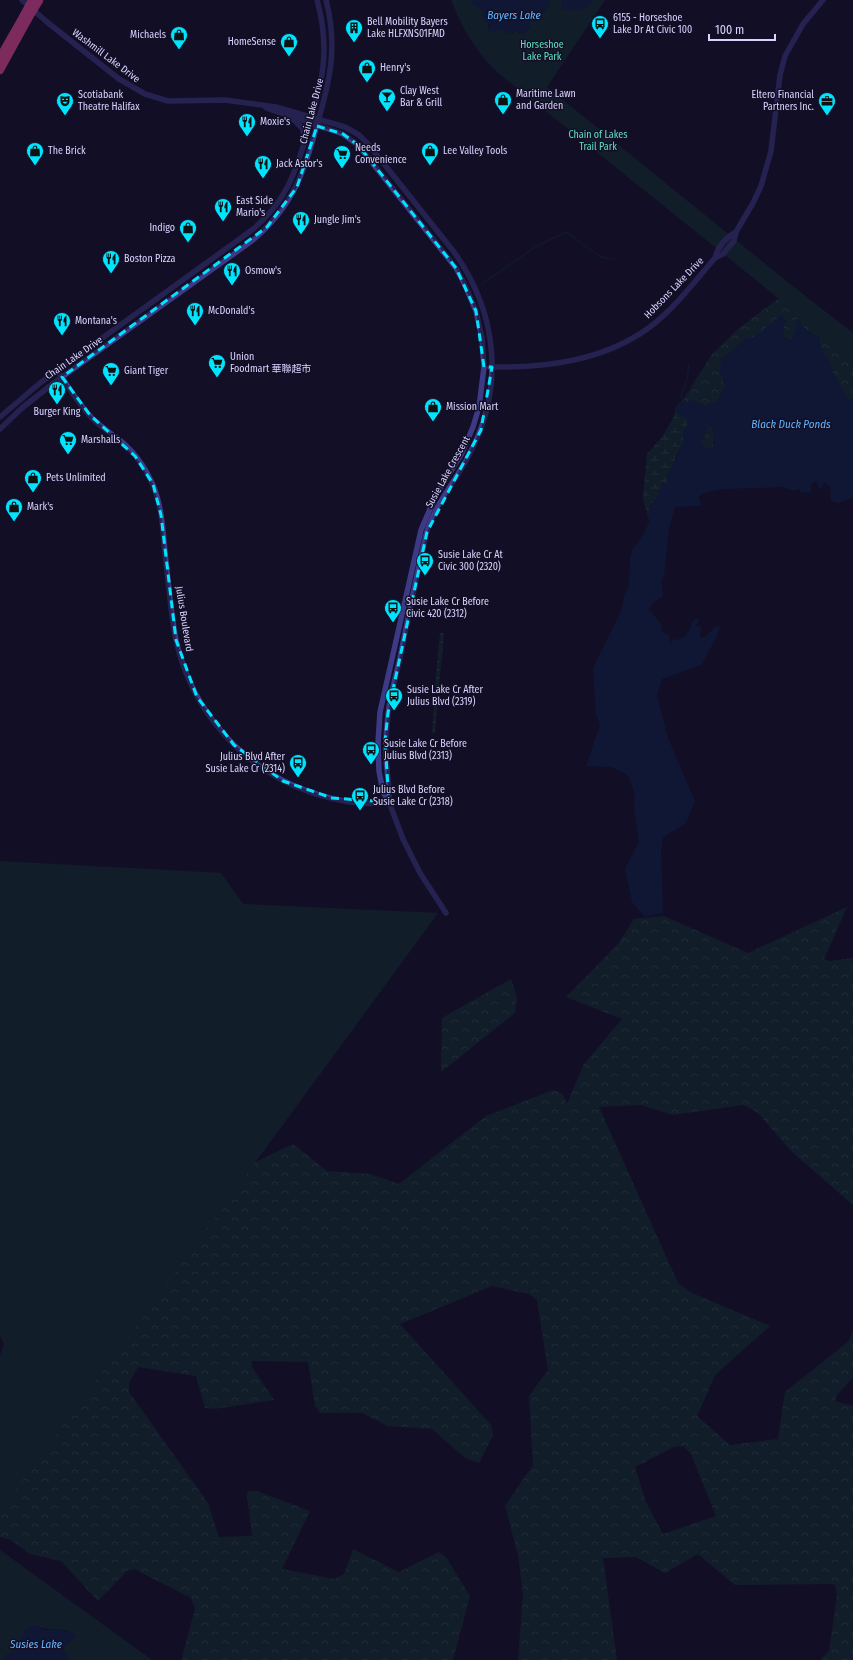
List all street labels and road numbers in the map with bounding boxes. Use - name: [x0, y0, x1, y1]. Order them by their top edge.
- street label: Washmill Lake Drive: [70, 27, 142, 85]
- street label: Chain Lake Drive: [297, 77, 327, 145]
- street label: Hobsons Lake Drive: [642, 255, 706, 321]
- street label: Chain Lake Drive: [43, 334, 105, 382]
- street label: Susie Lake Crescent: [423, 433, 473, 510]
- street label: Julius Boulevard: [173, 585, 195, 653]

